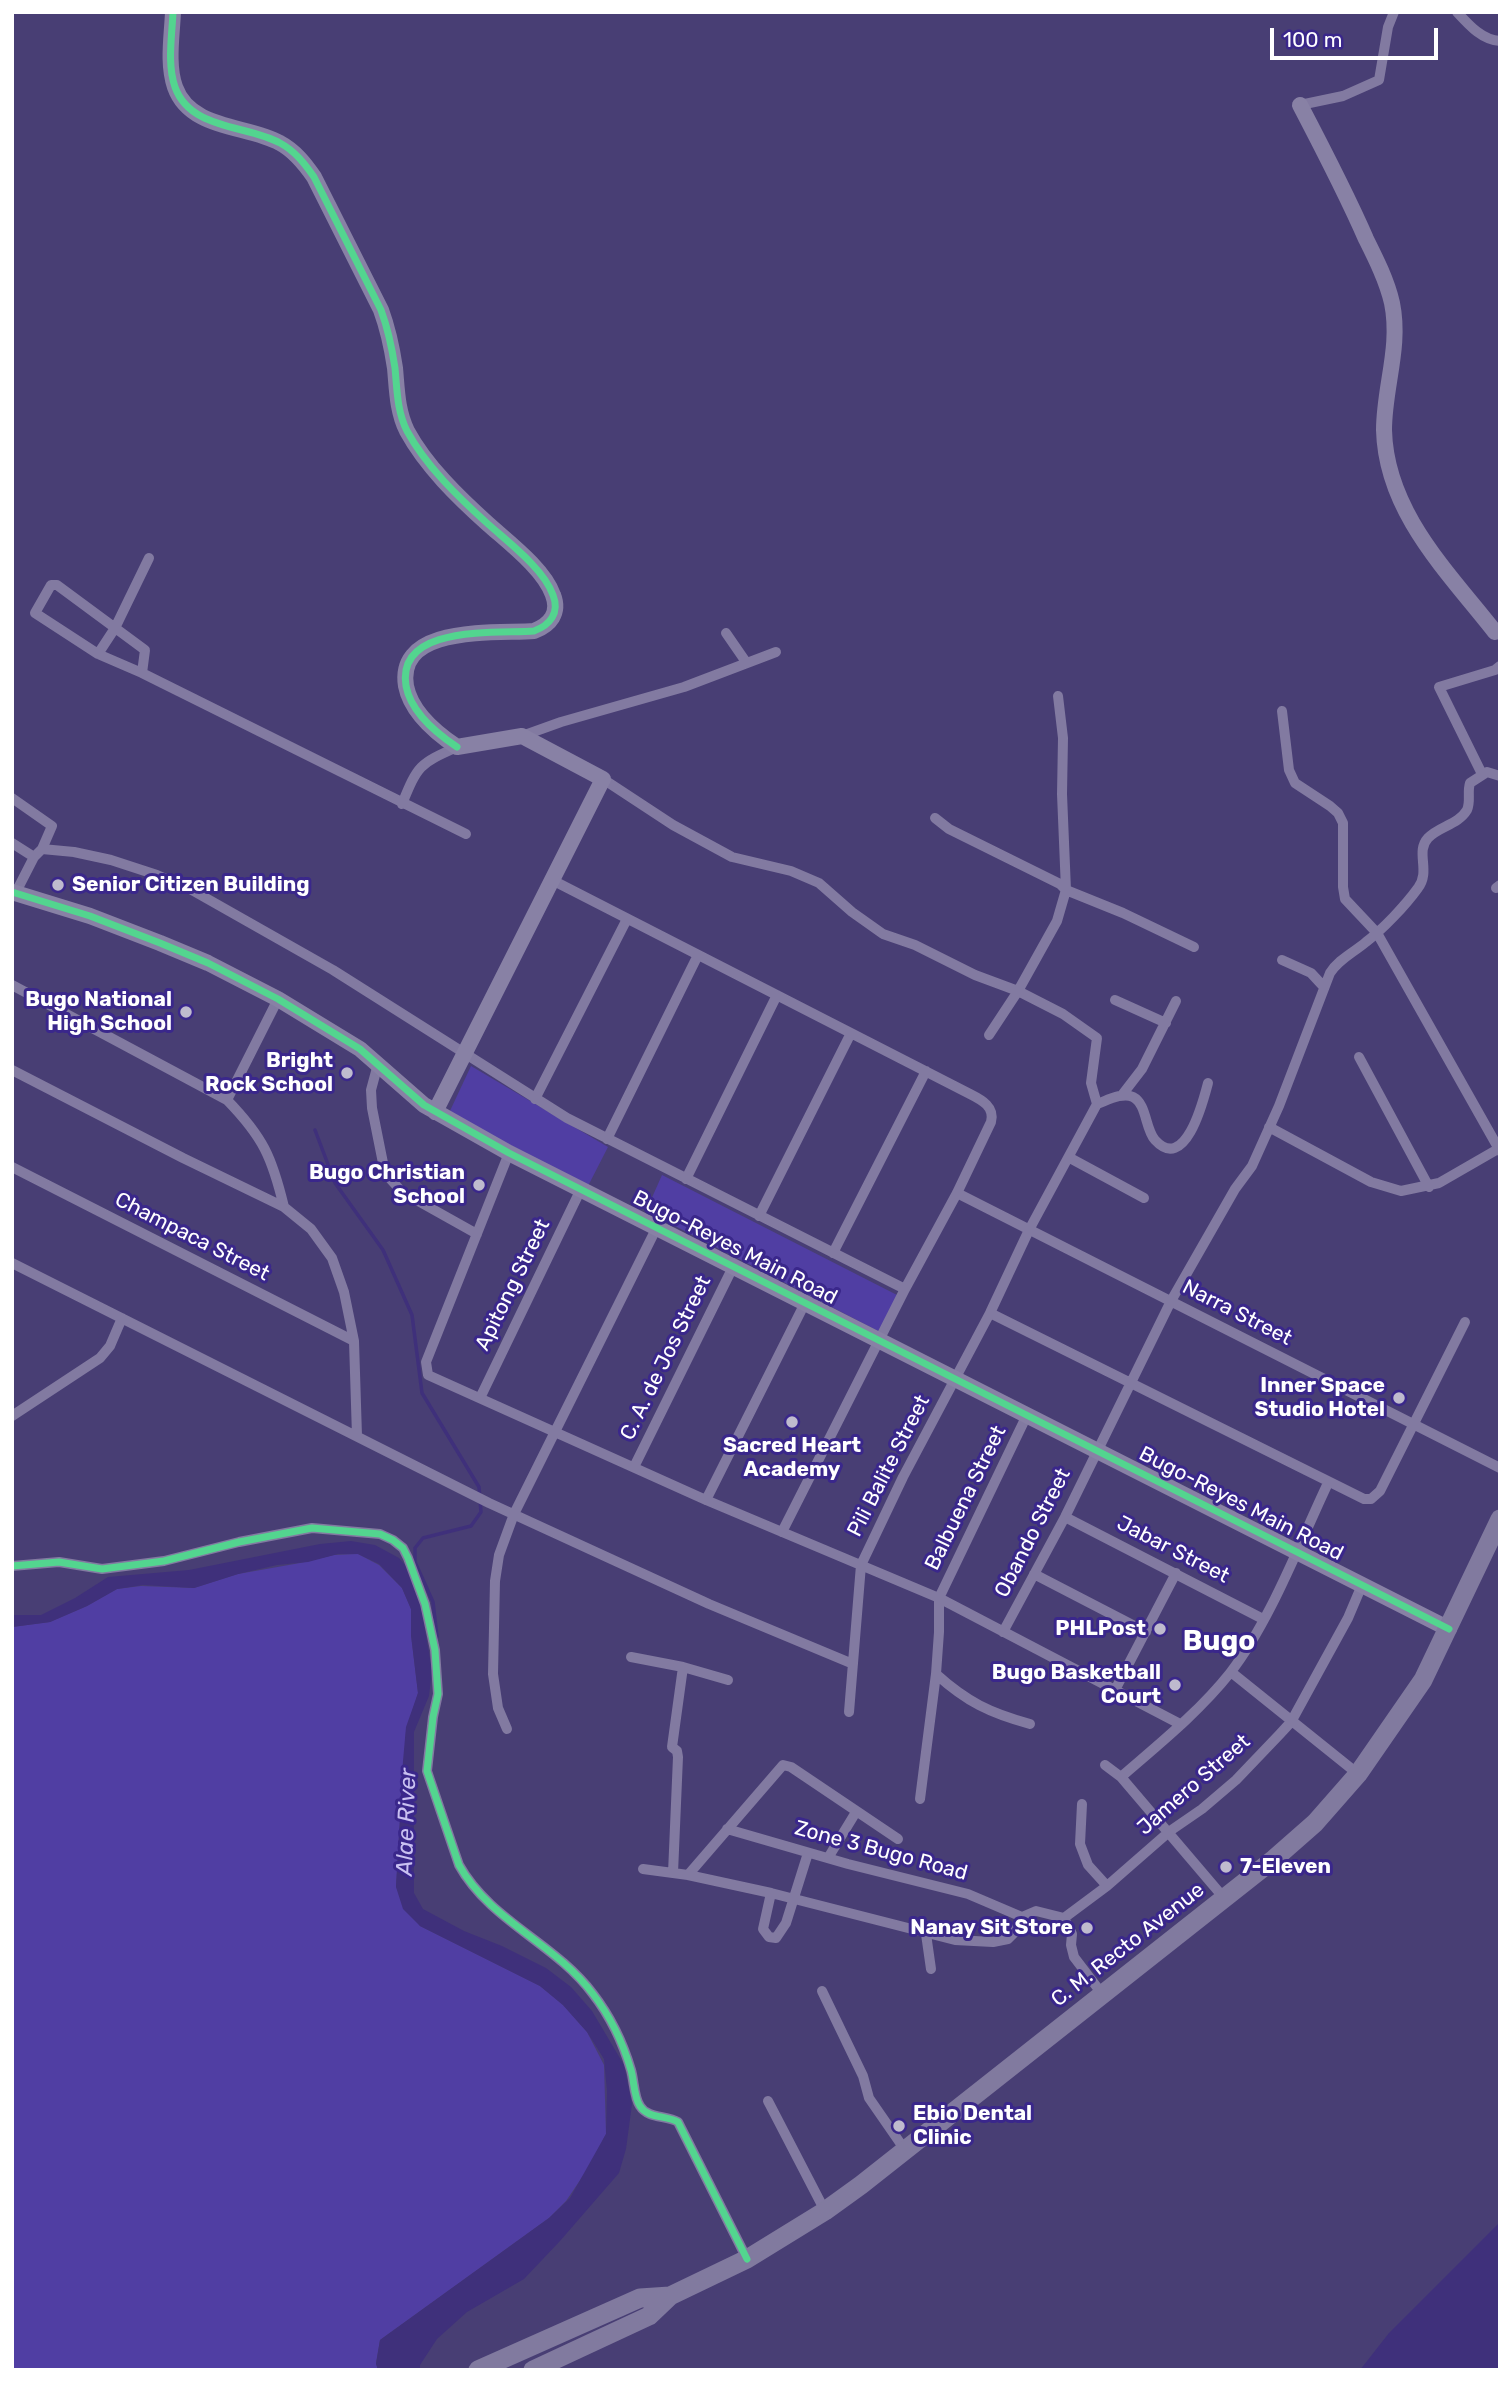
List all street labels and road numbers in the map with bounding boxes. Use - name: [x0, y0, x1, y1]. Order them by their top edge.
- street label: Bugo-Reyes Main Road: [629, 1185, 841, 1311]
- street label: Champaca Street: [110, 1187, 274, 1287]
- street label: Apitong Street: [470, 1215, 556, 1355]
- street label: C. A. de Jos Street: [615, 1272, 717, 1444]
- street label: Narra Street: [1178, 1275, 1296, 1351]
- street label: Pili Balite Street: [842, 1391, 936, 1541]
- street label: Balbuena Street: [920, 1422, 1012, 1574]
- street label: Bugo-Reyes Main Road: [1135, 1441, 1347, 1567]
- street label: Obando Street: [990, 1464, 1076, 1602]
- street label: Jabar Street: [1113, 1511, 1233, 1589]
- street label: Jamero Street: [1133, 1729, 1255, 1841]
- street label: Zone 3 Bugo Road: [792, 1816, 970, 1886]
- street label: C. M. Recto Avenue: [1047, 1877, 1209, 2013]

